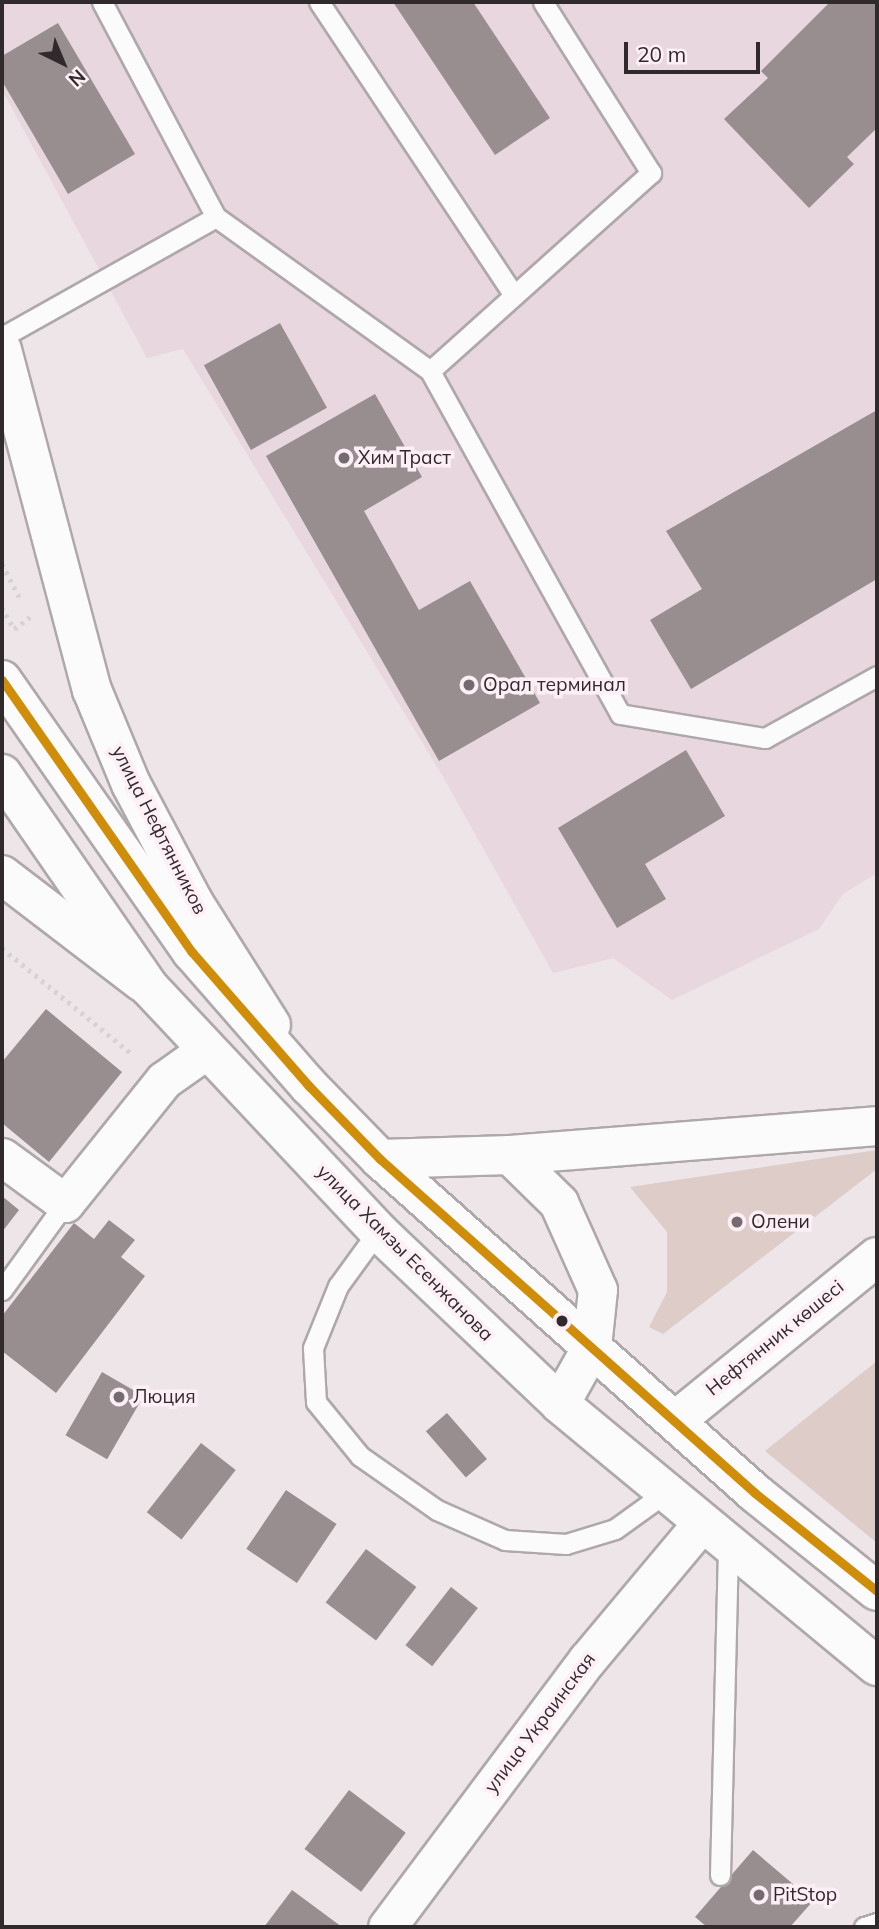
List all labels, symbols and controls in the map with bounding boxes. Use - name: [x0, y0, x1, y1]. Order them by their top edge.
- north arrow: [28, 28, 98, 98]
- scale bar: [627, 28, 764, 72]
- text: 20 m: [637, 41, 686, 67]
- text: N: [64, 65, 91, 92]
- place label: Хим Траст: [358, 447, 451, 469]
- marker: Хим Траст: [336, 450, 352, 466]
- place label: Орал терминал: [483, 674, 626, 696]
- marker: Орал терминал: [461, 677, 477, 693]
- street label: улица Нефтянников: [107, 742, 211, 918]
- street label: улица Хамзы Есенжанова: [312, 1160, 498, 1346]
- place label: Олени: [751, 1211, 810, 1233]
- marker: Олени: [729, 1214, 745, 1230]
- street label: Нефтянник көшесі: [702, 1275, 848, 1401]
- unlabelled marker: [555, 1314, 569, 1328]
- place label: Люция: [133, 1386, 196, 1408]
- marker: Люция: [111, 1389, 127, 1405]
- street label: улица Украинская: [480, 1648, 600, 1798]
- place label: PitStop: [773, 1884, 837, 1906]
- marker: PitStop: [751, 1887, 767, 1903]

